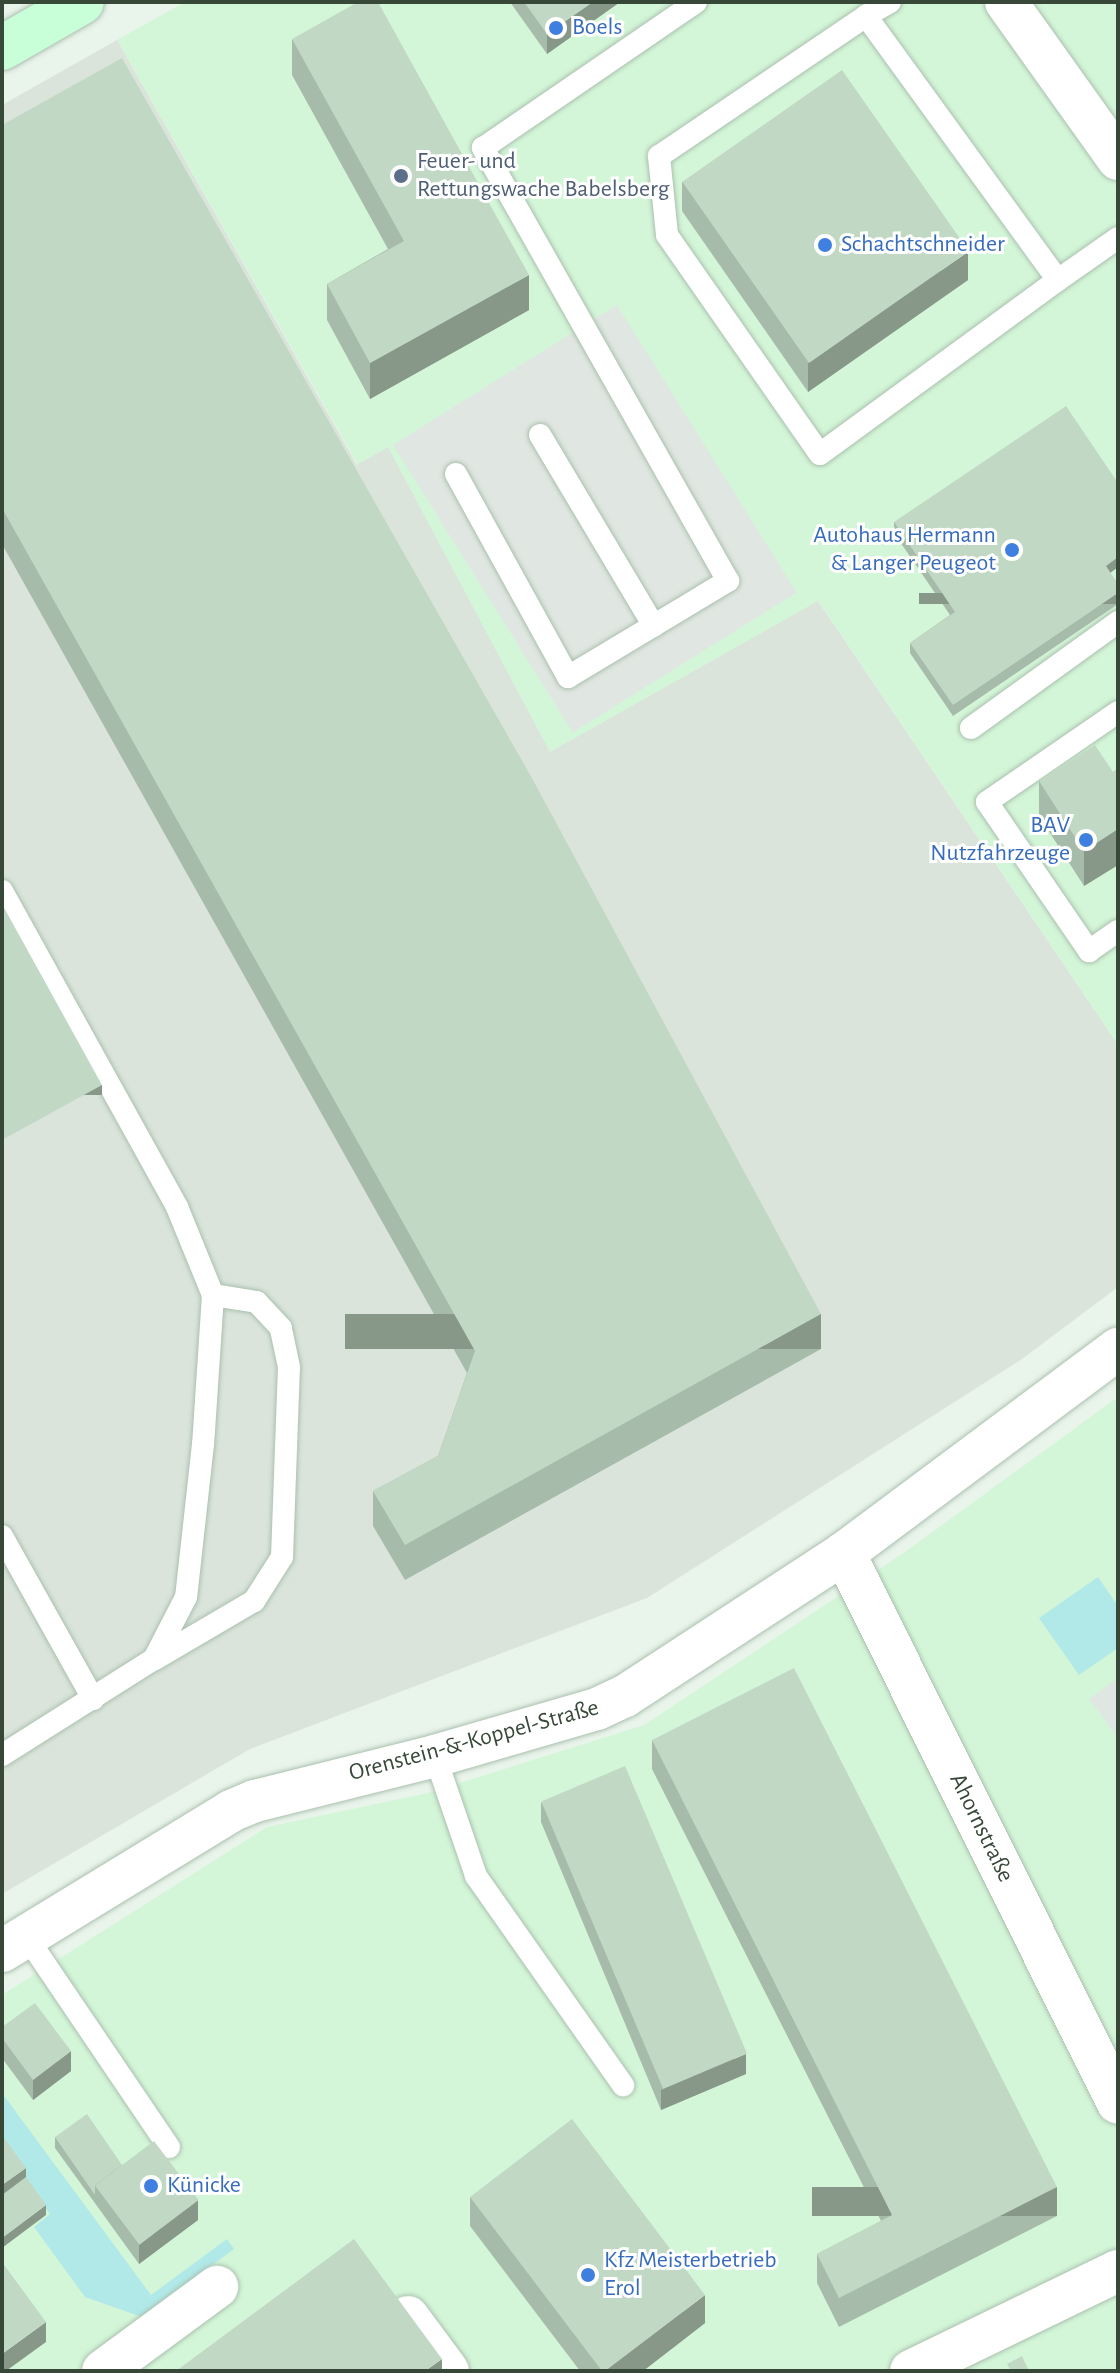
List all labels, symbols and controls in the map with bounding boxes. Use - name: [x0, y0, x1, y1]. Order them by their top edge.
- place label: Boels: [572, 14, 622, 42]
- marker: Boels: [547, 19, 565, 37]
- place label: Feuer- und Rettungswache Babelsberg: [417, 148, 669, 204]
- marker: Feuer- und Rettungswache Babelsberg: [392, 167, 410, 185]
- place label: Schachtschneider: [841, 231, 1005, 259]
- marker: Schachtschneider: [816, 236, 834, 254]
- place label: Autohaus Hermann & Langer Peugeot: [813, 522, 996, 578]
- marker: Autohaus Hermann & Langer Peugeot: [1003, 541, 1021, 559]
- place label: BAV Nutzfahrzeuge: [930, 812, 1070, 868]
- marker: BAV Nutzfahrzeuge: [1077, 831, 1095, 849]
- street label: Orenstein-&-Koppel-Straße: [346, 1694, 602, 1788]
- street label: Ahornstraße: [942, 1769, 1020, 1887]
- place label: Künicke: [167, 2172, 241, 2200]
- marker: Künicke: [142, 2177, 160, 2195]
- place label: Kfz Meisterbetrieb Erol: [604, 2247, 777, 2303]
- marker: Kfz Meisterbetrieb Erol: [579, 2266, 597, 2284]

